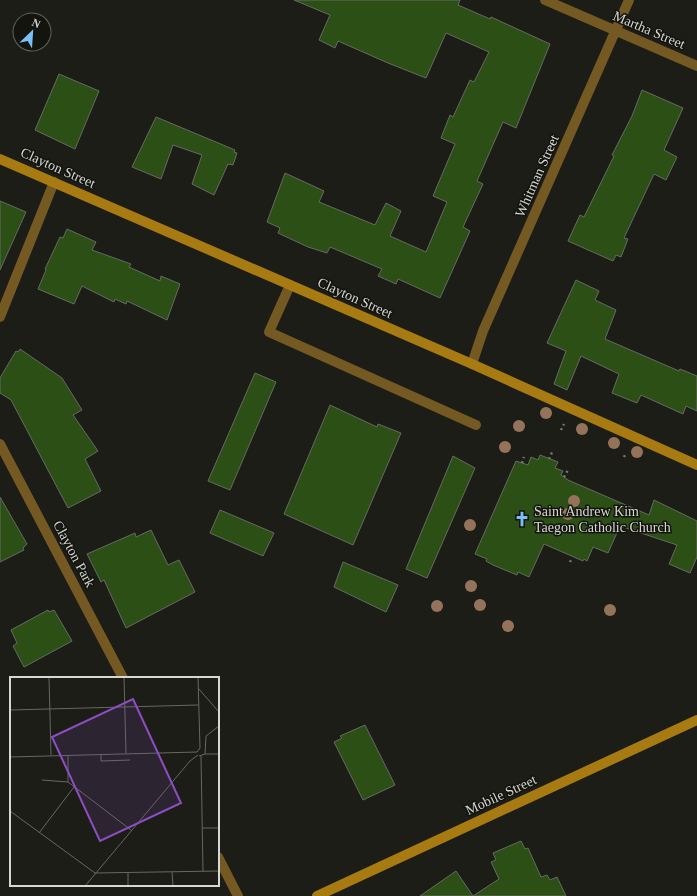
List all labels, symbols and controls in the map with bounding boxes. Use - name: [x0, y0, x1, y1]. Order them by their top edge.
- street label: Martha Street: [611, 8, 687, 52]
- north arrow: [12, 12, 52, 52]
- text: N: [30, 16, 42, 30]
- street label: Whitman Street: [512, 133, 562, 219]
- street label: Clayton Street: [18, 145, 98, 191]
- street label: Clayton Street: [315, 275, 395, 321]
- place label: Saint Andrew Kim Taegon Catholic Church: [534, 504, 671, 535]
- church icon: Saint Andrew Kim Taegon Catholic Church: [513, 510, 531, 528]
- street label: Clayton Park: [50, 518, 98, 590]
- inset map: [10, 677, 219, 886]
- street label: Mobile Street: [463, 772, 539, 818]

